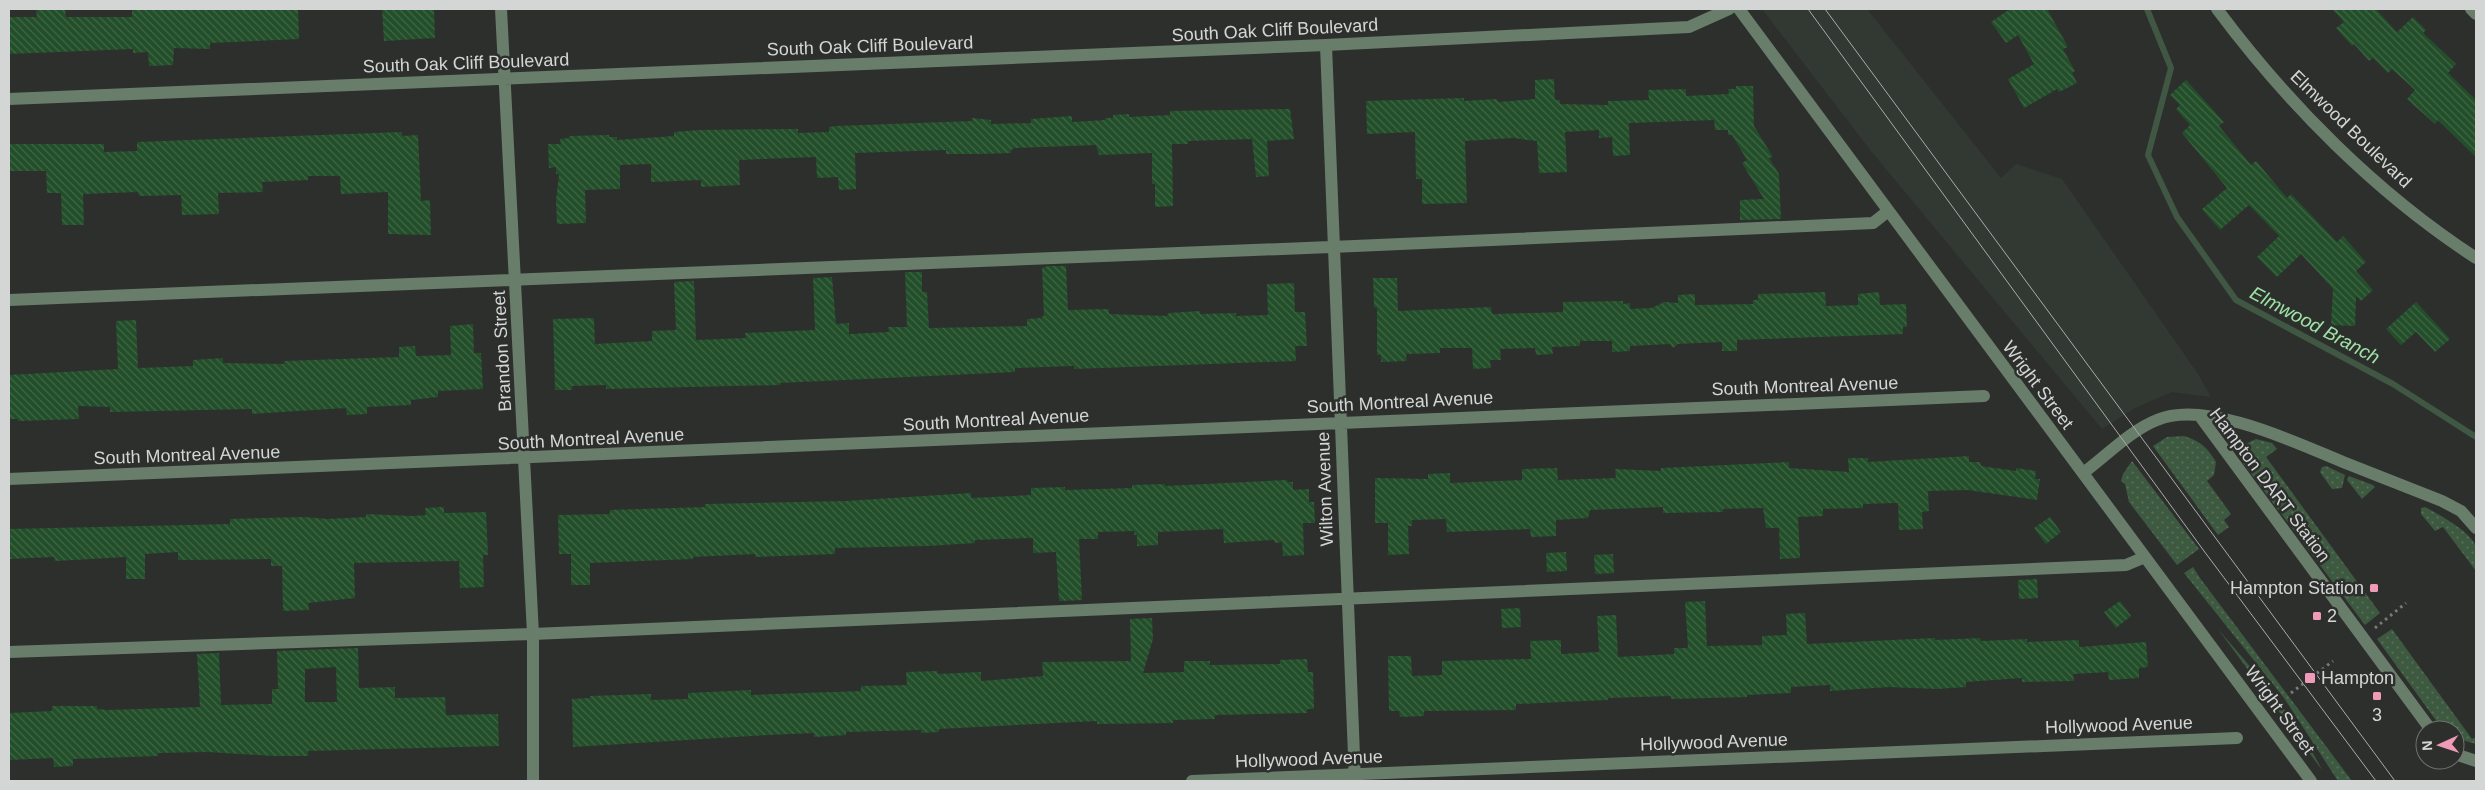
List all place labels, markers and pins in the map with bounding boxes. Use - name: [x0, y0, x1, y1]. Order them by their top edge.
- place label: Hampton Station: [2230, 578, 2364, 598]
- marker: Hampton Station: [2368, 582, 2380, 594]
- place label: 2: [2327, 606, 2337, 626]
- marker: 2: [2311, 610, 2323, 622]
- place label: Hampton: [2321, 668, 2394, 688]
- marker: Hampton: [2303, 671, 2317, 685]
- marker: 3: [2371, 690, 2383, 702]
- place label: 3: [2372, 705, 2382, 725]

